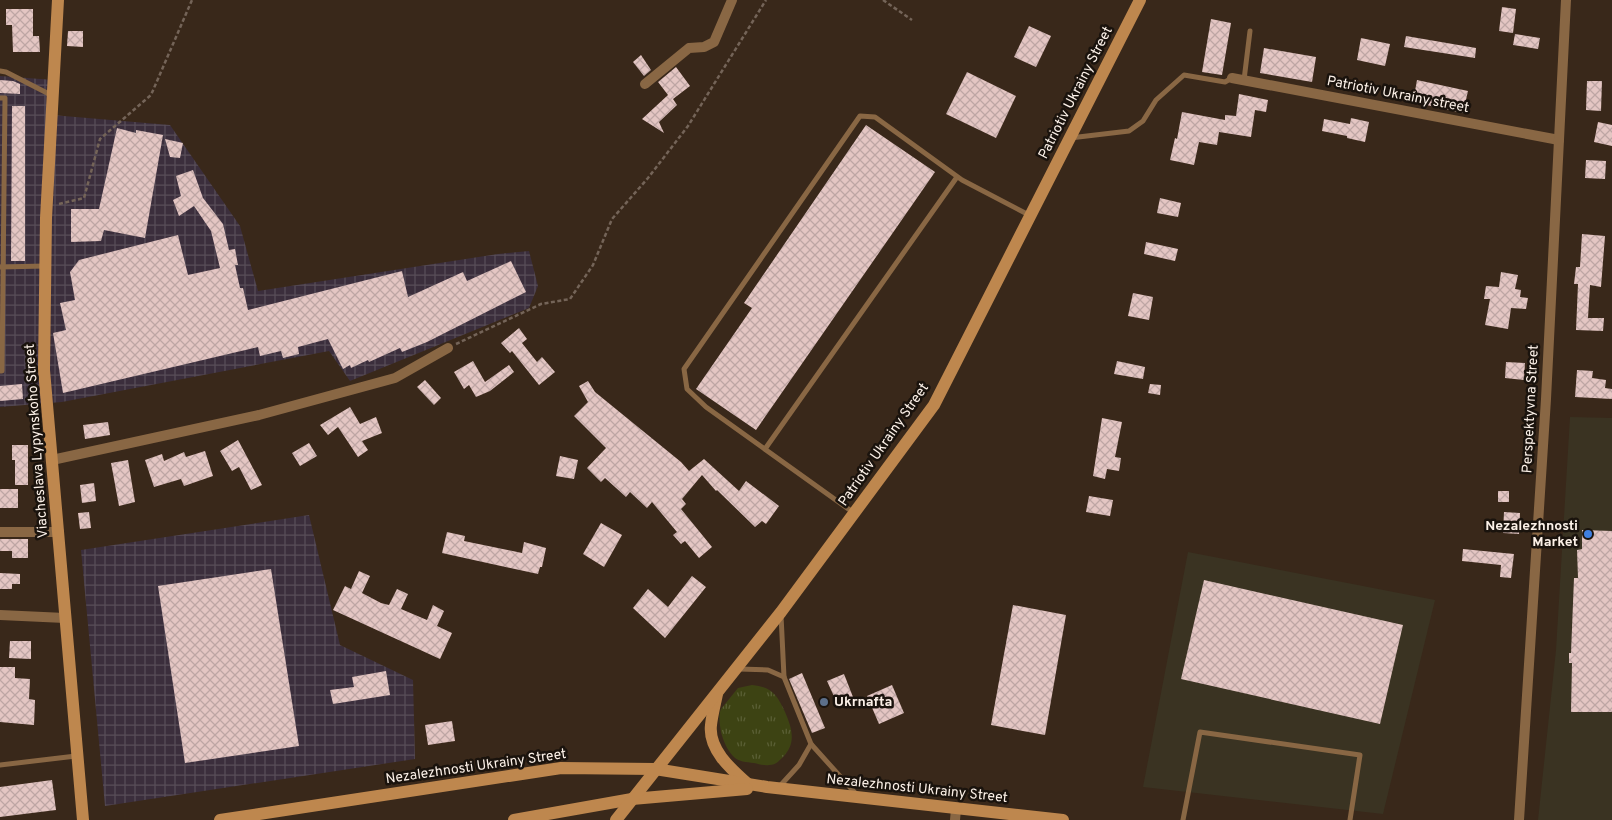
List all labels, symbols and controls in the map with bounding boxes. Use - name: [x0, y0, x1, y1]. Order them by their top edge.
- street label: Patriotiv Ukrainy Street: [1035, 24, 1117, 162]
- street label: Patriotiv Ukrainy street: [1325, 73, 1471, 117]
- street label: Viacheslava Lypynskoho Street: [22, 343, 52, 539]
- street label: Perspektyvna Street: [1519, 344, 1543, 474]
- street label: Patriotiv Ukrainy Street: [835, 380, 933, 510]
- place label: Nezalezhnosti Market: [1485, 518, 1578, 551]
- marker: Nezalezhnosti Market: [1582, 528, 1594, 540]
- place label: Ukrnafta: [834, 694, 892, 711]
- marker: Ukrnafta: [818, 696, 830, 708]
- street label: Nezalezhnosti Ukrainy Street: [385, 746, 567, 788]
- street label: Nezalezhnosti Ukrainy Street: [825, 771, 1009, 807]

